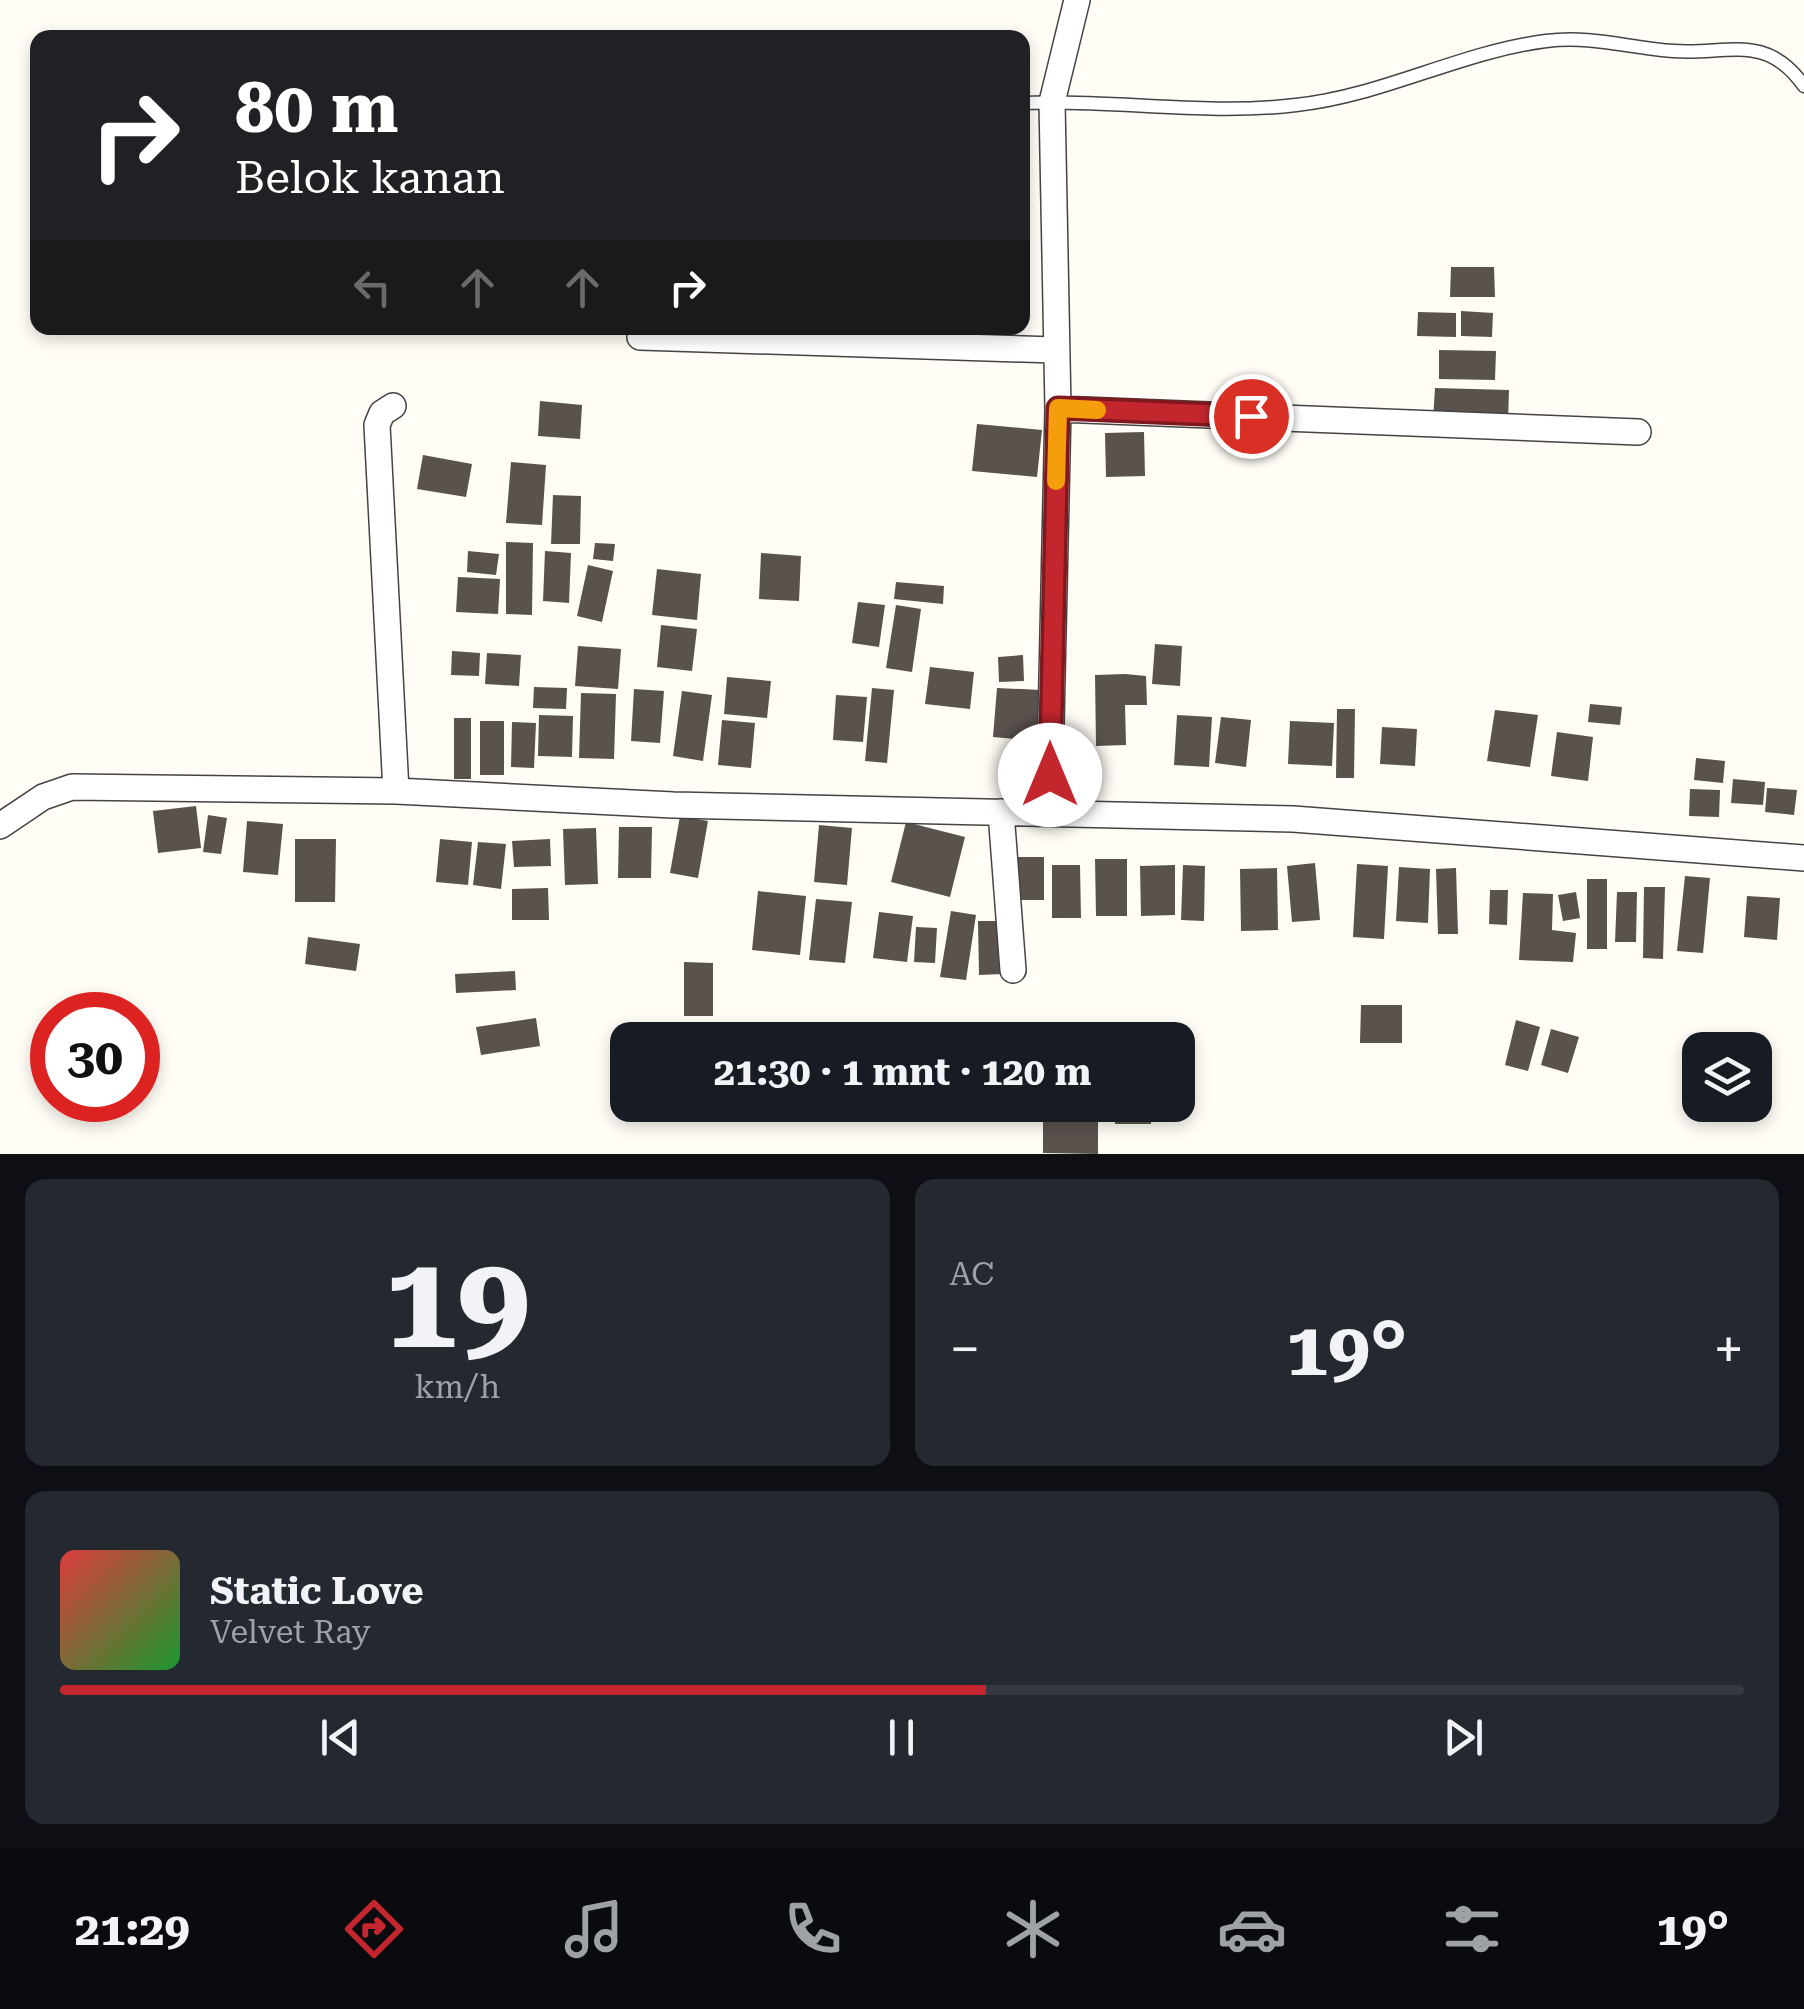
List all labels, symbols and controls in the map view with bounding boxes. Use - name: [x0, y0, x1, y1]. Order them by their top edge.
- text: 80 m: [235, 67, 399, 149]
- icon: right: [70, 70, 200, 200]
- text: Belok kanan: [235, 151, 505, 204]
- icon: left: [345, 260, 400, 315]
- icon: ahead: [450, 260, 505, 315]
- icon: ahead: [555, 260, 610, 315]
- icon: right: [660, 260, 715, 315]
- pin: [1209, 374, 1294, 459]
- icon: arrive: [1224, 389, 1279, 444]
- position arrow: [998, 723, 1102, 827]
- speed limit sign: 30: [30, 992, 160, 1122]
- map controls: [1682, 1032, 1772, 1122]
- button: layers: [1682, 1032, 1772, 1122]
- text: 21:30 · 1 mnt · 120 m: [714, 1050, 1091, 1094]
- text: 19: [384, 1226, 530, 1379]
- text: AC: [950, 1255, 994, 1293]
- text: 19°: [1286, 1305, 1407, 1393]
- text: −: [950, 1317, 980, 1381]
- text: +: [1713, 1317, 1744, 1381]
- text: km/h: [414, 1368, 500, 1406]
- text: Static Love: [210, 1569, 423, 1613]
- text: Velvet Ray: [210, 1613, 371, 1651]
- icon: previous: [313, 1710, 368, 1765]
- icon: pause: [874, 1710, 929, 1765]
- icon: next: [1436, 1710, 1491, 1765]
- icon: directions: [339, 1894, 409, 1964]
- icon: music: [559, 1894, 629, 1964]
- icon: phone: [778, 1894, 848, 1964]
- icon: climate: [998, 1894, 1068, 1964]
- icon: car: [1217, 1894, 1287, 1964]
- icon: filters: [1437, 1894, 1507, 1964]
- text: 21:29: [75, 1903, 190, 1956]
- text: 19°: [1656, 1903, 1729, 1956]

